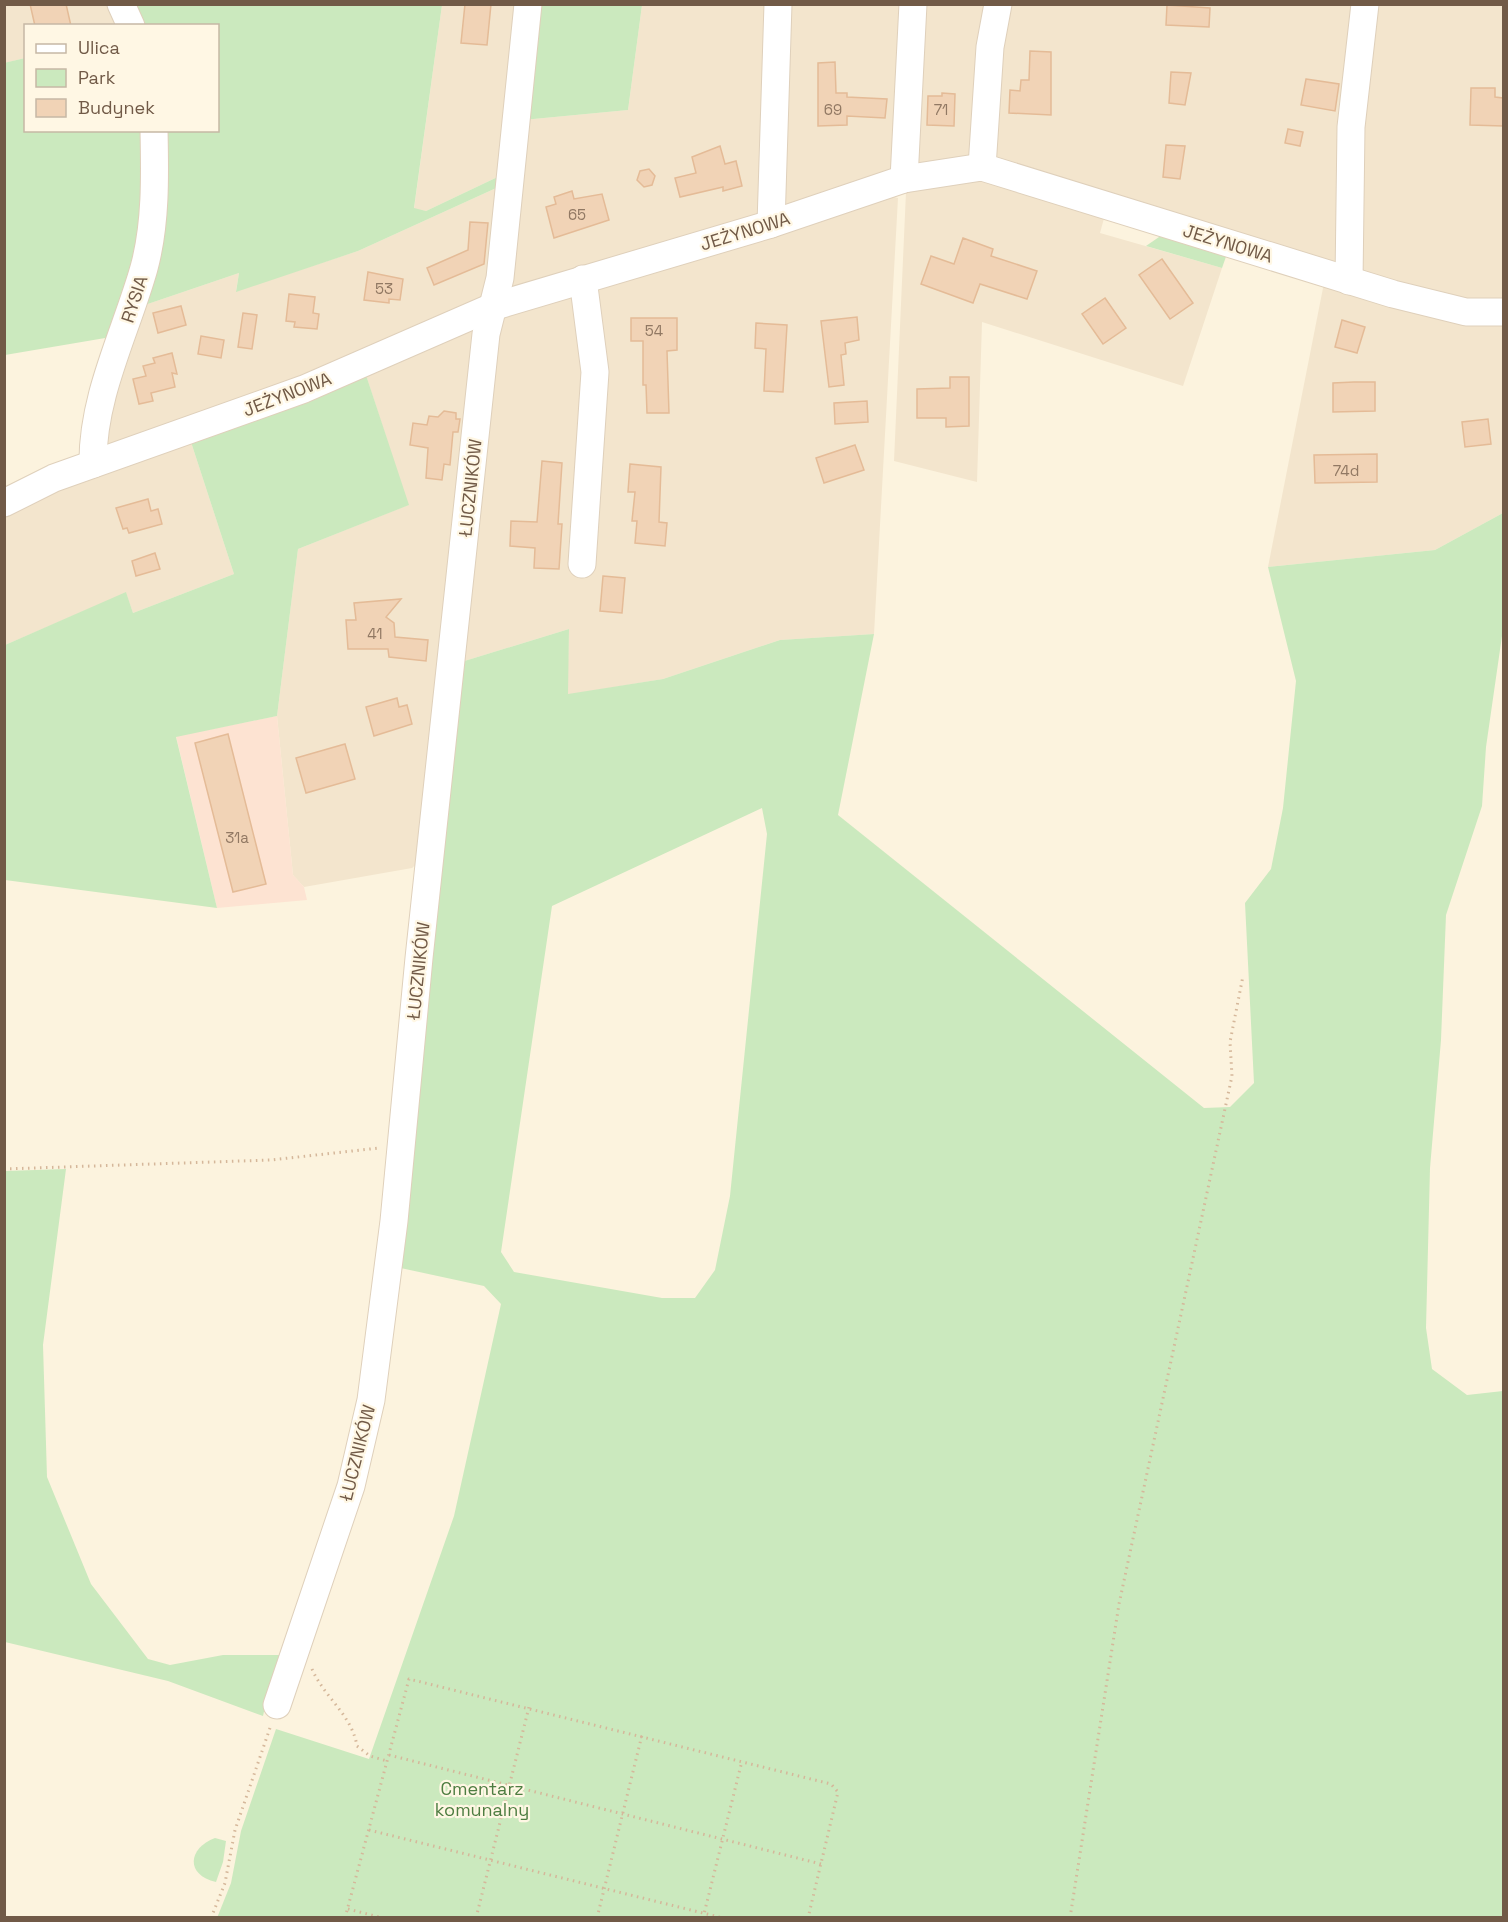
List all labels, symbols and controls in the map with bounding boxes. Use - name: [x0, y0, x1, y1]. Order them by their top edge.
- legend: [24, 24, 219, 132]
- text: Ulica: [78, 36, 120, 59]
- text: Park: [78, 66, 116, 89]
- text: Budynek: [78, 96, 155, 119]
- house number: 69: [824, 100, 842, 119]
- house number: 71: [934, 100, 948, 119]
- house number: 65: [568, 205, 586, 224]
- street label: JEŻYNOWA: [697, 206, 793, 256]
- street label: JEŻYNOWA: [1180, 218, 1276, 268]
- street label: RYSIA: [116, 272, 152, 326]
- house number: 53: [375, 279, 393, 298]
- house number: 54: [645, 321, 663, 340]
- street label: JEŻYNOWA: [240, 367, 334, 421]
- street label: ŁUCZNIKÓW: [453, 437, 487, 538]
- house number: 74d: [1333, 461, 1359, 480]
- house number: 41: [367, 624, 383, 643]
- house number: 31a: [225, 828, 249, 847]
- street label: ŁUCZNIKÓW: [401, 920, 435, 1021]
- street label: ŁUCZNIKÓW: [334, 1402, 380, 1504]
- park label: Cmentarz komunalny: [435, 1777, 529, 1821]

